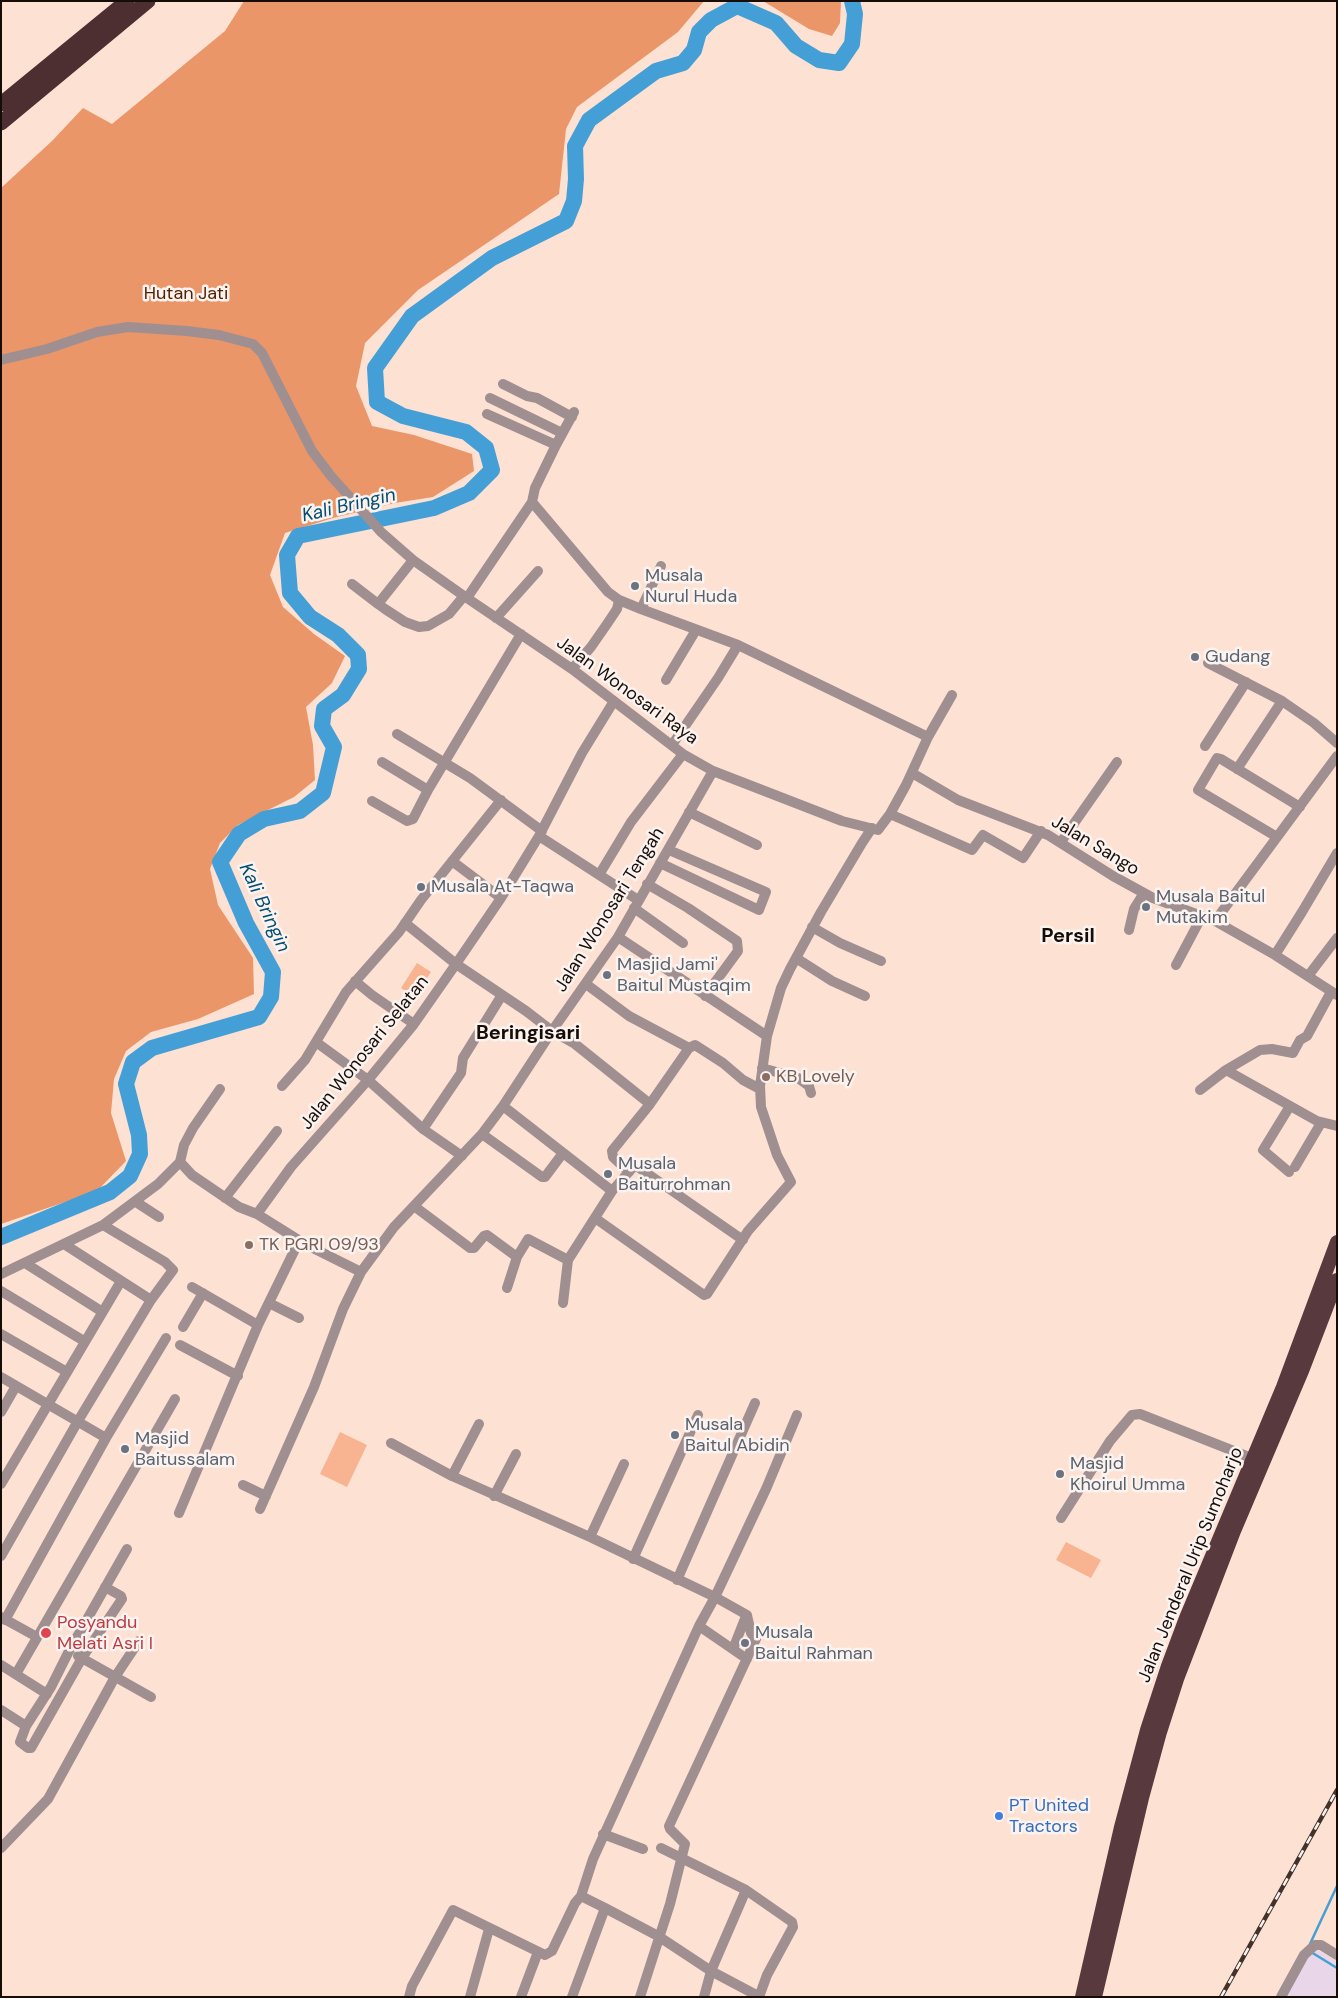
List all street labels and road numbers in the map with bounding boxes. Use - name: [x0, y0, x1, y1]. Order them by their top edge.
- street label: Jalan Wonosari Raya: [552, 632, 702, 750]
- street label: Jalan Sango: [1047, 811, 1143, 881]
- street label: Jalan Wonosari Tengah: [551, 824, 669, 996]
- street label: Jalan Wonosari Selatan: [296, 972, 434, 1134]
- street label: Jalan Jenderal Urip Sumoharjo: [1134, 1444, 1248, 1686]

